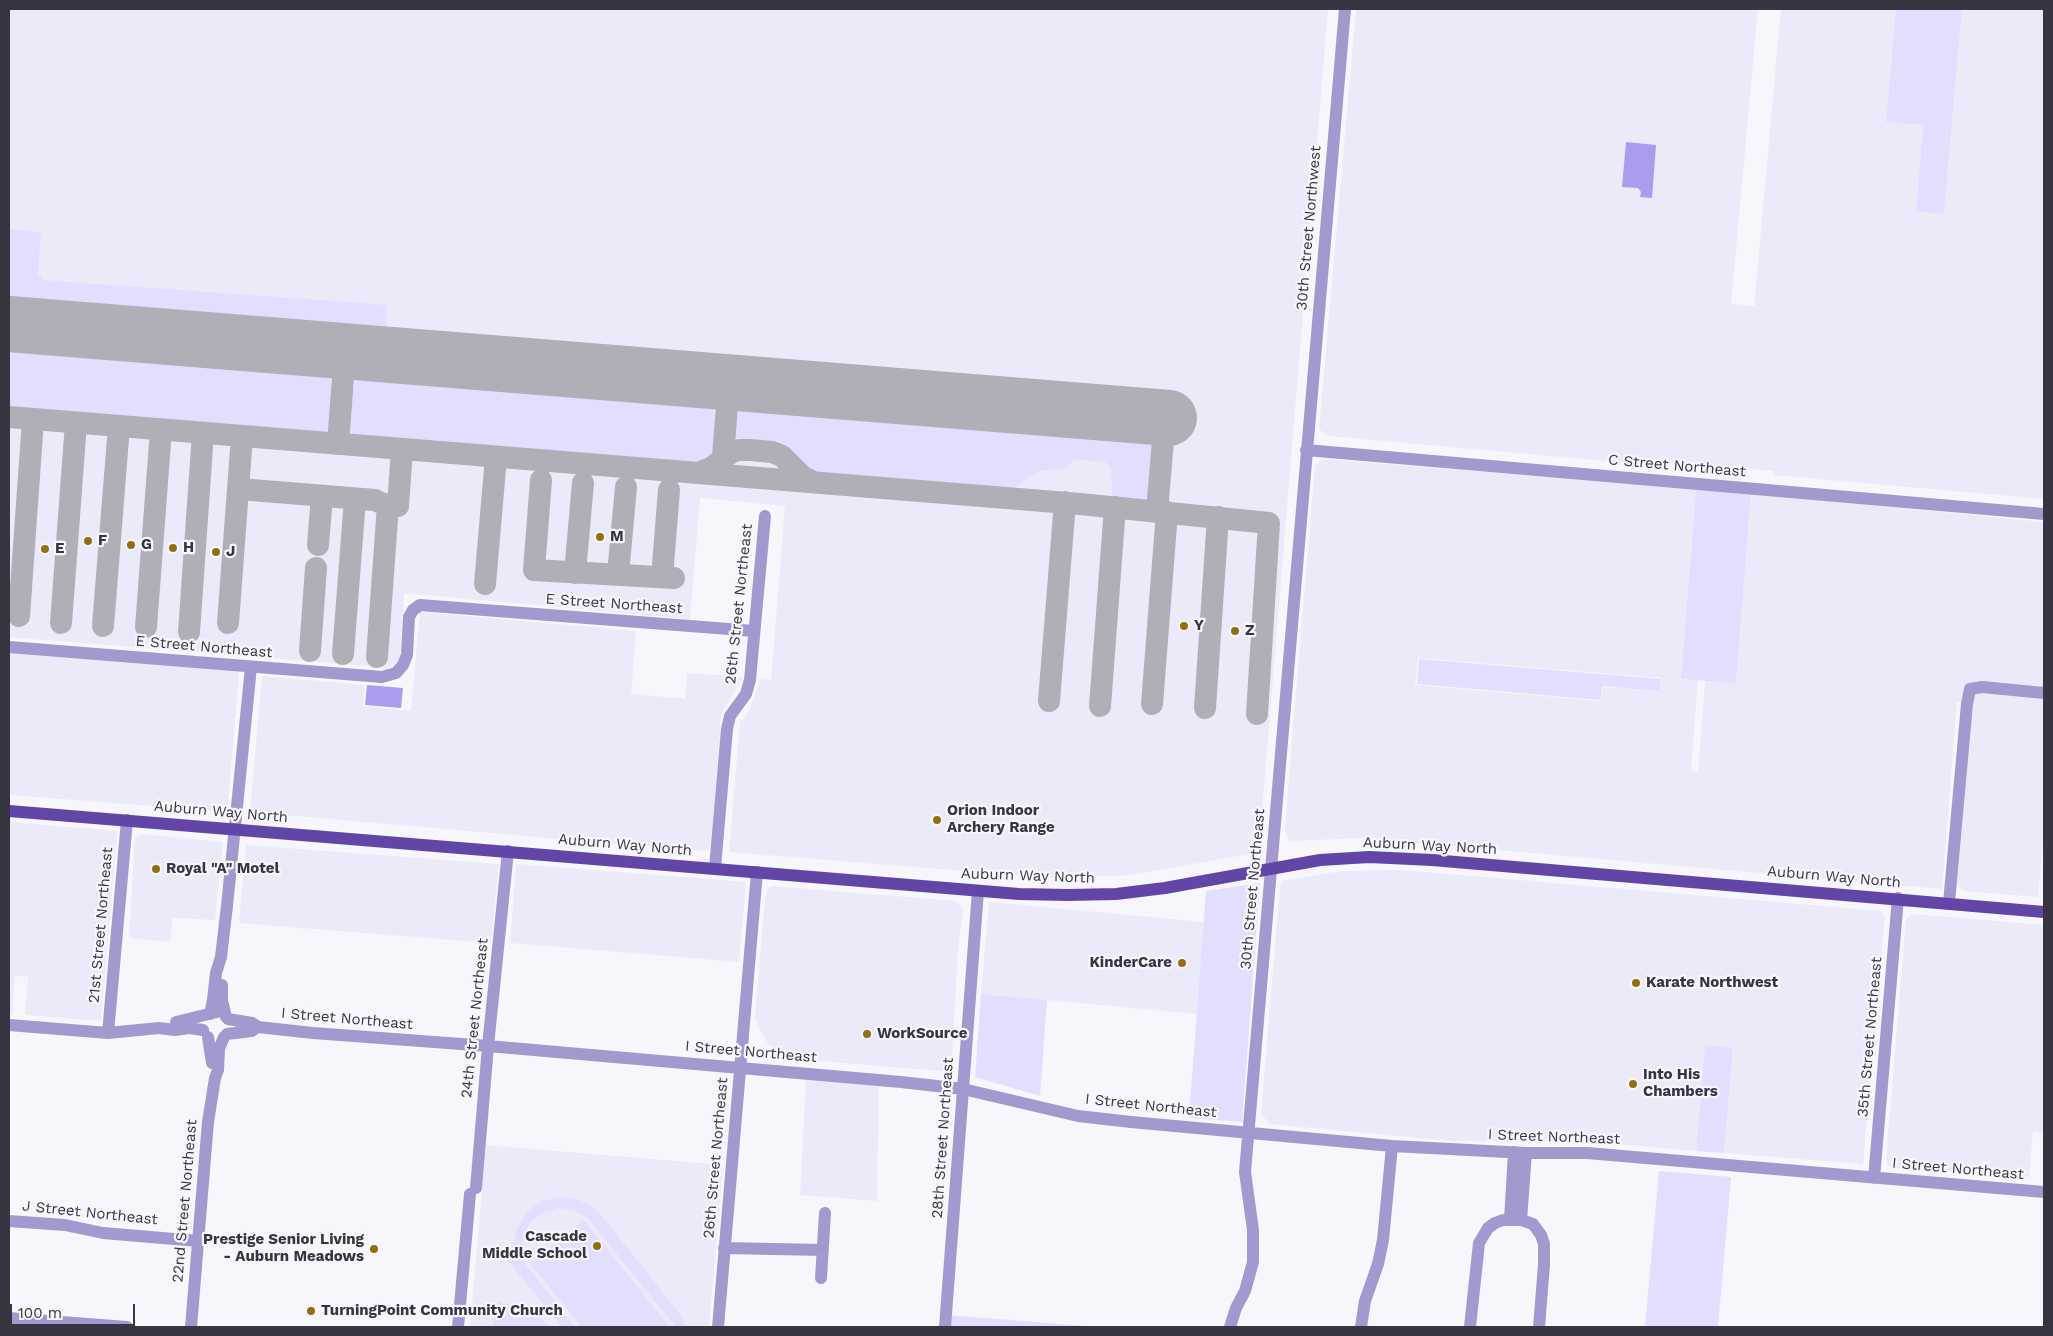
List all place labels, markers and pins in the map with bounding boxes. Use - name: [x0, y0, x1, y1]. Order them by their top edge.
- place label: M: [610, 528, 624, 546]
- marker: M: [594, 531, 606, 543]
- place label: F: [98, 532, 107, 550]
- marker: F: [82, 535, 94, 547]
- place label: G: [141, 536, 152, 554]
- marker: G: [125, 539, 137, 551]
- place label: H: [183, 539, 194, 557]
- place label: E: [55, 540, 64, 558]
- marker: H: [167, 542, 179, 554]
- marker: E: [39, 543, 51, 555]
- place label: J: [226, 543, 235, 561]
- marker: J: [210, 546, 222, 558]
- place label: Y: [1194, 617, 1204, 635]
- marker: Y: [1178, 620, 1190, 632]
- place label: Z: [1245, 622, 1255, 640]
- marker: Z: [1229, 625, 1241, 637]
- place label: Orion Indoor Archery Range: [947, 802, 1055, 837]
- marker: Orion Indoor Archery Range: [931, 814, 943, 826]
- place label: Royal "A" Motel: [166, 860, 279, 878]
- marker: Royal "A" Motel: [150, 863, 162, 875]
- place label: KinderCare: [1089, 954, 1172, 972]
- marker: KinderCare: [1176, 957, 1188, 969]
- place label: Karate Northwest: [1646, 974, 1778, 992]
- marker: Karate Northwest: [1630, 977, 1642, 989]
- place label: WorkSource: [877, 1025, 967, 1043]
- marker: WorkSource: [861, 1028, 873, 1040]
- place label: Into His Chambers: [1643, 1066, 1718, 1101]
- marker: Into His Chambers: [1627, 1078, 1639, 1090]
- place label: Cascade Middle School: [482, 1228, 587, 1263]
- place label: Prestige Senior Living - Auburn Meadows: [203, 1231, 364, 1266]
- marker: Cascade Middle School: [591, 1240, 603, 1252]
- marker: Prestige Senior Living - Auburn Meadows: [368, 1243, 380, 1255]
- place label: TurningPoint Community Church: [321, 1302, 563, 1320]
- marker: TurningPoint Community Church: [305, 1305, 317, 1317]

